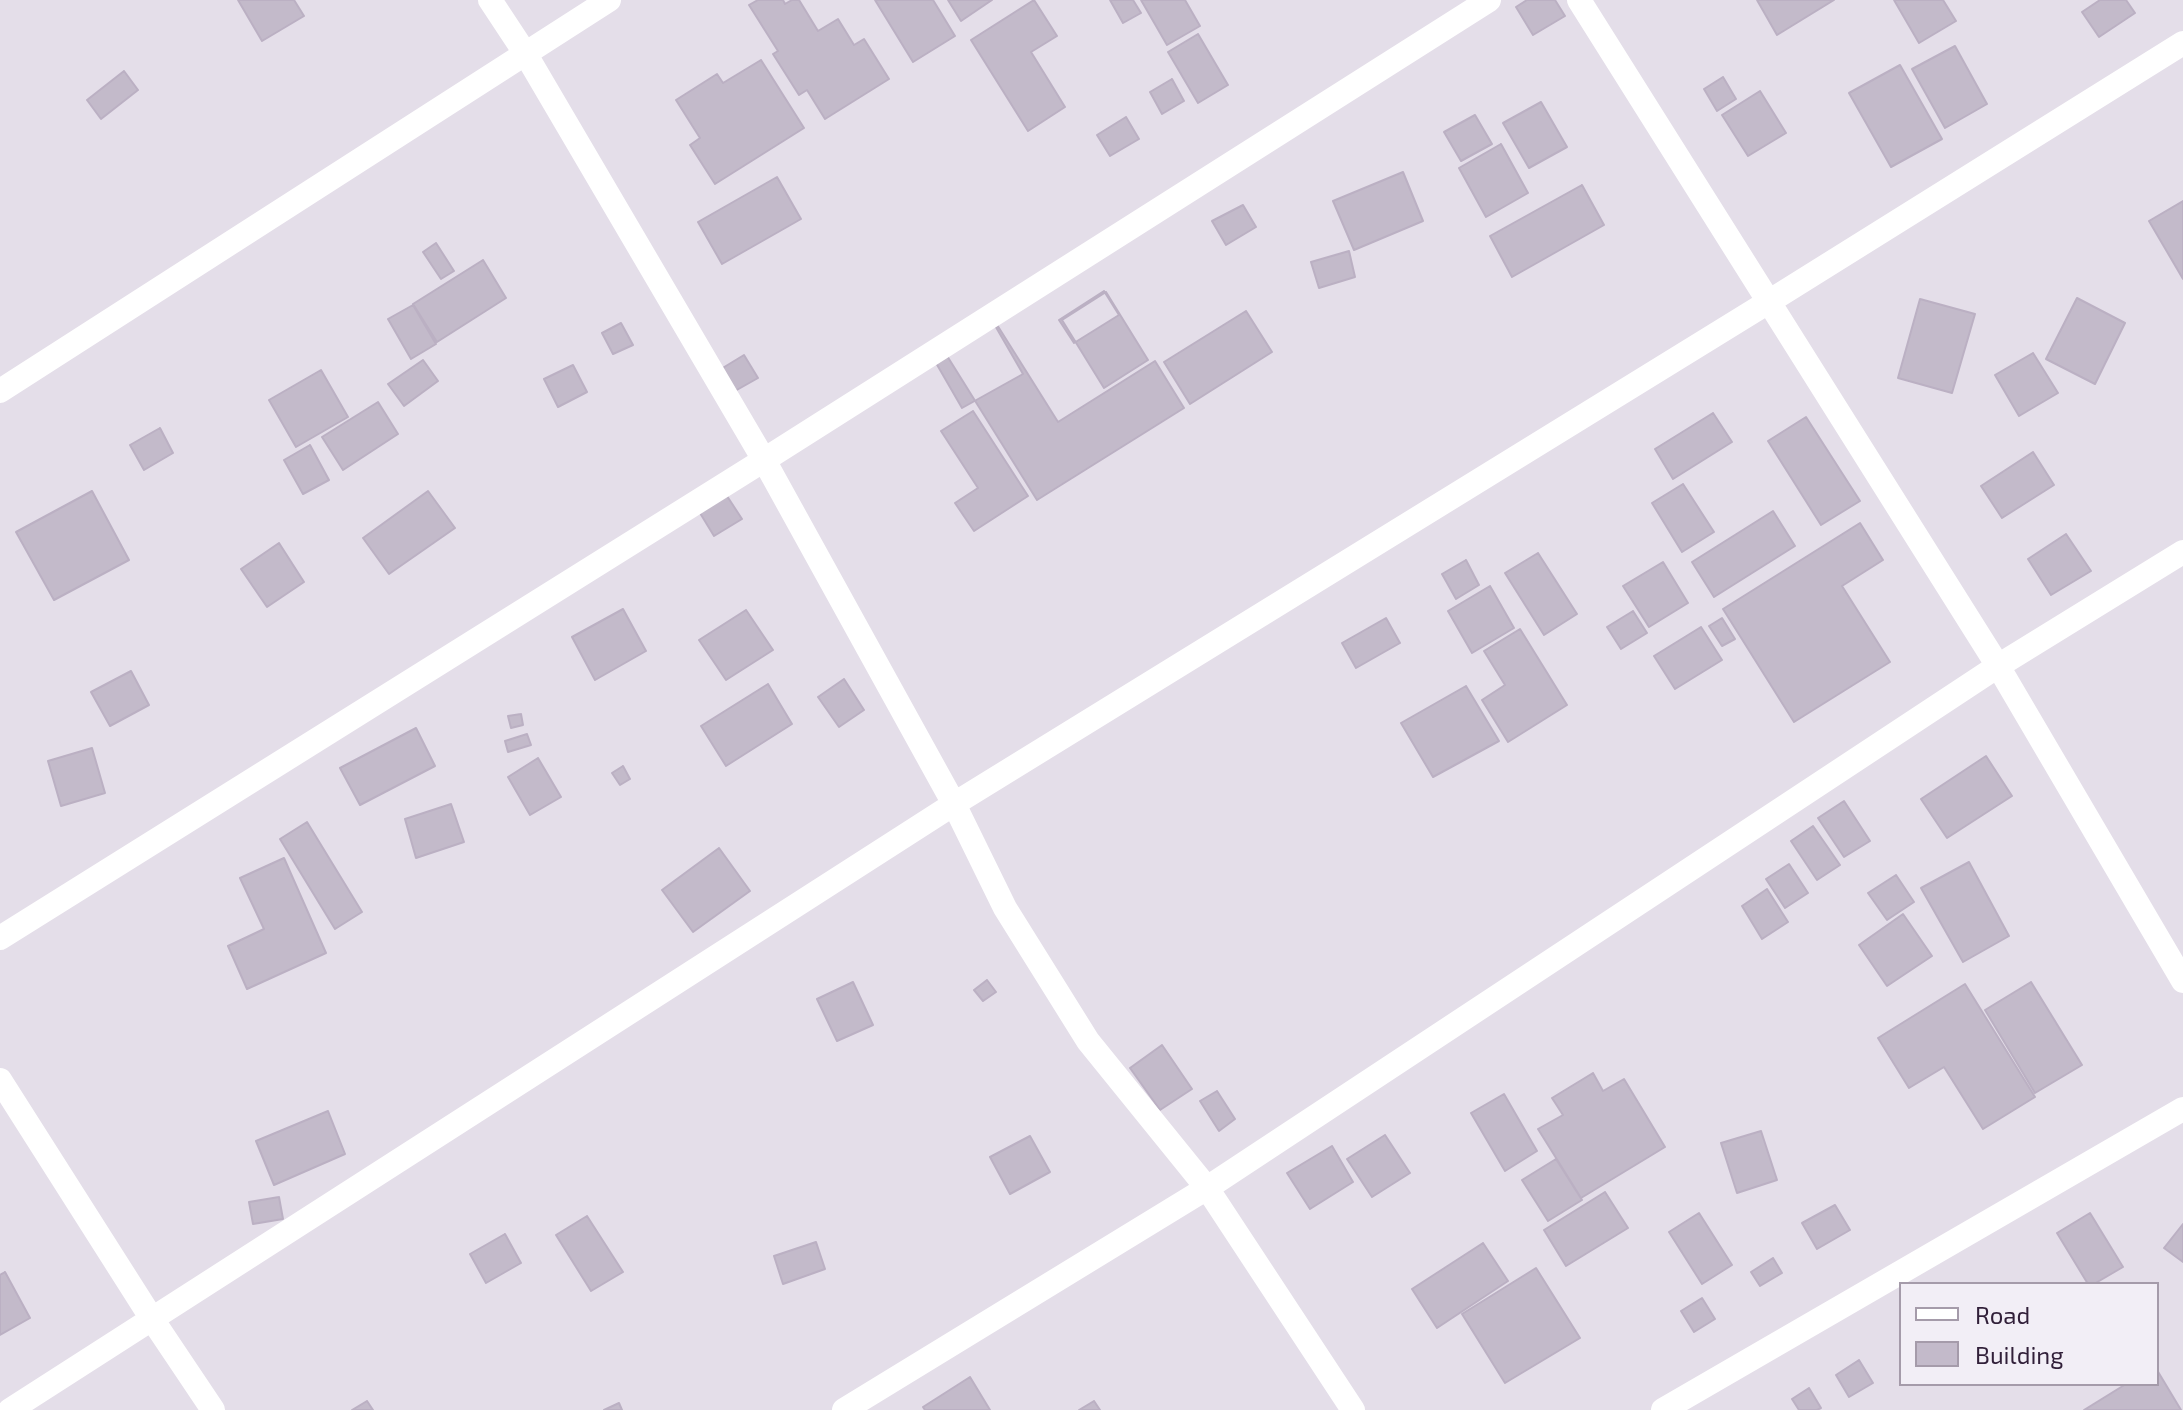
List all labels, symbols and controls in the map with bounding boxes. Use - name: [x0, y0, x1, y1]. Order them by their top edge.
- legend: [1899, 1282, 2159, 1386]
- text: Road: [1975, 1300, 2030, 1329]
- text: Building: [1975, 1340, 2064, 1369]

